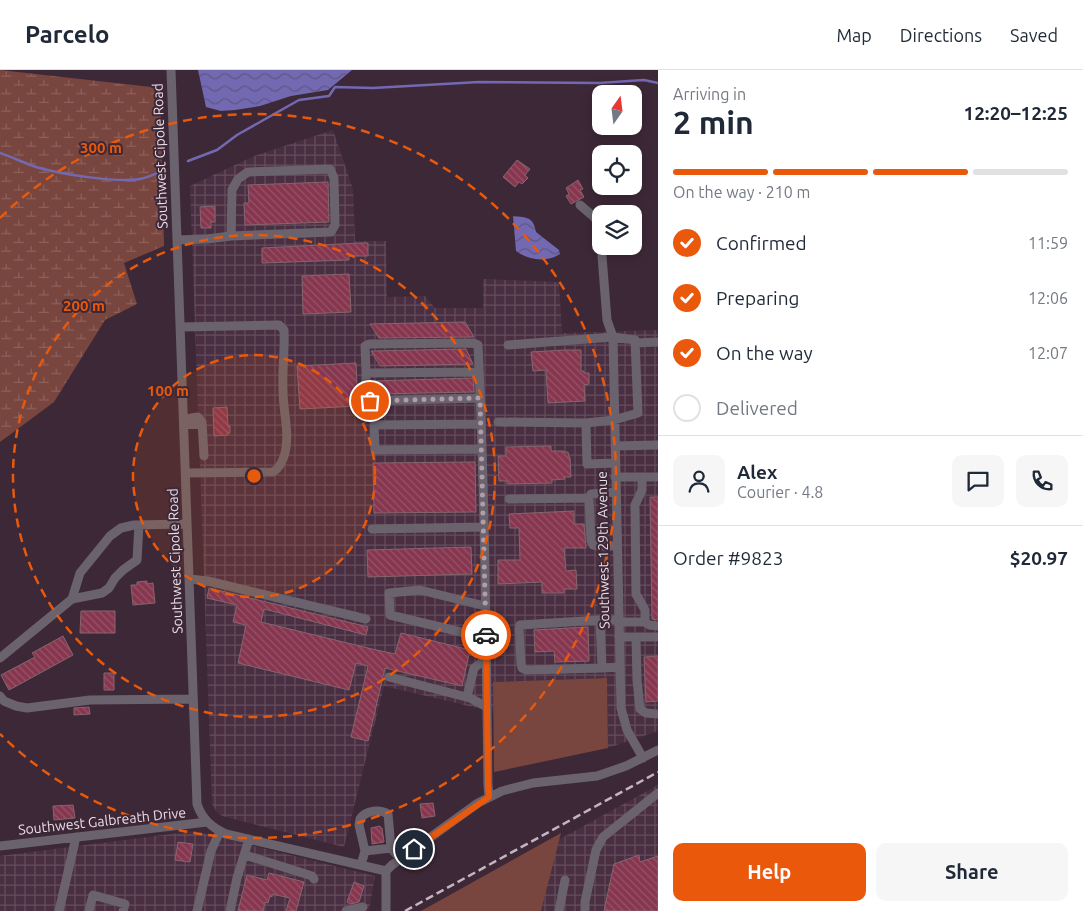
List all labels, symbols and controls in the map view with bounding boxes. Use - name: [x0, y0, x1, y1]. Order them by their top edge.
- text: Parcelo: [25, 21, 109, 48]
- text: Map: [836, 25, 872, 45]
- text: Directions: [900, 25, 982, 45]
- text: Saved: [1010, 25, 1058, 45]
- street label: Southwest Cipole Road: [149, 83, 171, 229]
- north arrow: [592, 85, 642, 135]
- map controls: [592, 85, 642, 255]
- text: Arriving in: [673, 85, 746, 103]
- text: 12:20–12:25: [963, 102, 1068, 124]
- text: 2 min: [673, 104, 754, 140]
- text: 300 m: [80, 139, 122, 156]
- button: locate: [592, 145, 642, 195]
- text: On the way · 210 m: [673, 183, 810, 201]
- button: layers: [592, 205, 642, 255]
- icon: check: [673, 229, 701, 257]
- text: Confirmed: [716, 232, 807, 254]
- text: 11:59: [1028, 234, 1068, 252]
- icon: check: [673, 284, 701, 312]
- text: Preparing: [716, 287, 800, 309]
- text: 12:06: [1028, 289, 1068, 307]
- text: 200 m: [63, 297, 105, 314]
- icon: check: [673, 339, 701, 367]
- text: On the way: [716, 342, 813, 364]
- text: 12:07: [1028, 344, 1068, 362]
- pin: [349, 380, 391, 422]
- text: 100 m: [147, 382, 189, 399]
- icon: bag: [356, 387, 384, 415]
- text: Delivered: [716, 397, 798, 419]
- button: person: [673, 455, 725, 507]
- button: chat: [952, 455, 1004, 507]
- button: phone: [1016, 455, 1068, 507]
- text: Alex: [737, 461, 777, 483]
- centre of rings: [245, 467, 263, 485]
- street label: Southwest 129th Avenue: [594, 471, 612, 629]
- text: Courier · 4.8: [737, 483, 823, 501]
- street label: Southwest Cipole Road: [164, 488, 186, 634]
- text: Order #9823: [673, 547, 783, 569]
- text: $20.97: [1010, 547, 1068, 569]
- courier: [461, 610, 511, 660]
- icon: car: [472, 621, 500, 649]
- street label: Southwest Galbreath Drive: [17, 804, 187, 838]
- pin: [393, 828, 435, 870]
- icon: home: [400, 835, 428, 863]
- button: Help: [673, 843, 866, 901]
- button: Share: [876, 843, 1068, 901]

